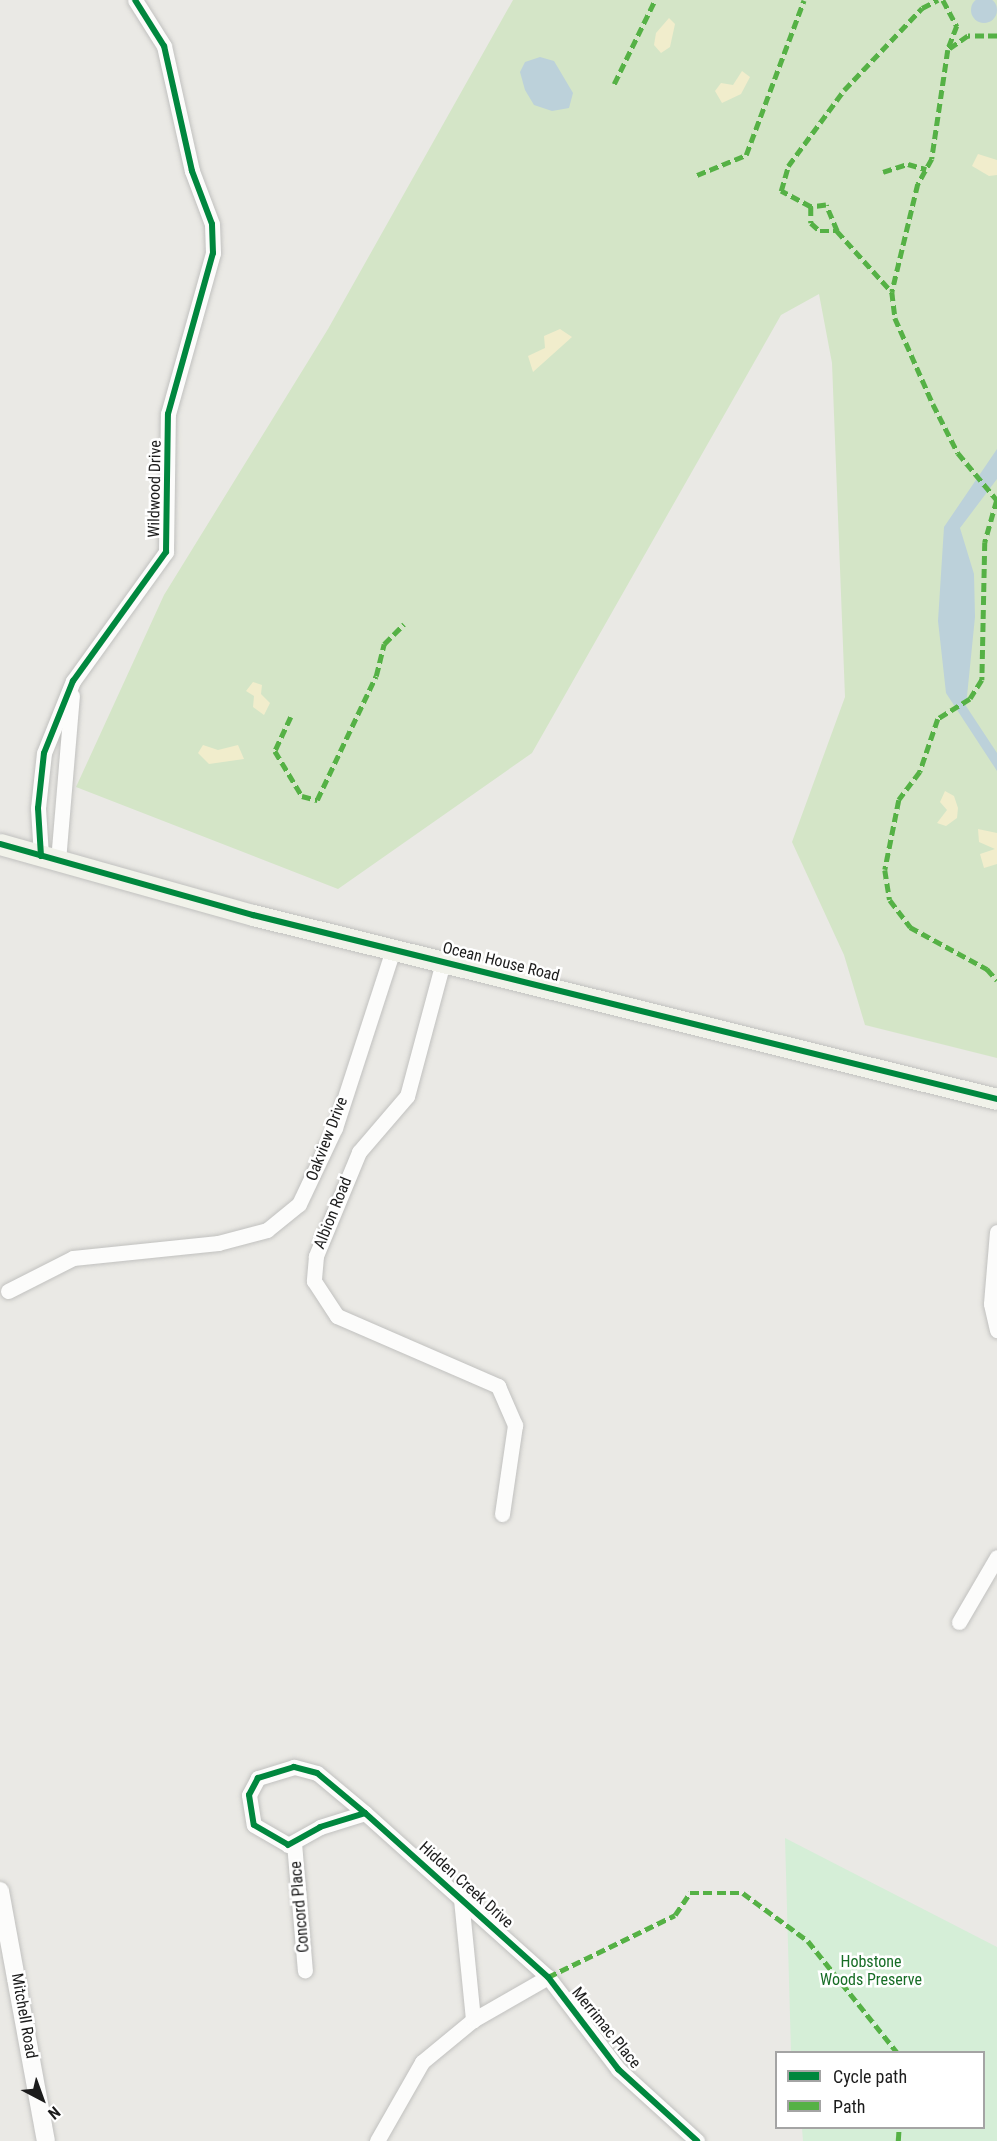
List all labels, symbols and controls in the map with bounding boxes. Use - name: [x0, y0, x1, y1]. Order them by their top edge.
- street label: Wildwood Drive: [145, 440, 165, 538]
- street label: Ocean House Road: [441, 938, 561, 986]
- street label: Oakview Drive: [302, 1094, 352, 1184]
- street label: Albion Road: [310, 1174, 356, 1252]
- street label: Hidden Creek Drive: [415, 1838, 517, 1932]
- street label: Concord Place: [286, 1860, 314, 1954]
- park label: Hobstone Woods Preserve: [820, 1952, 922, 1990]
- street label: Mitchell Road: [7, 1972, 41, 2060]
- street label: Merrimac Place: [567, 1984, 645, 2072]
- legend: [775, 2051, 985, 2129]
- text: Cycle path: [833, 2066, 907, 2087]
- north arrow: [12, 2069, 72, 2129]
- text: Path: [833, 2096, 866, 2117]
- text: N: [44, 2103, 64, 2123]

